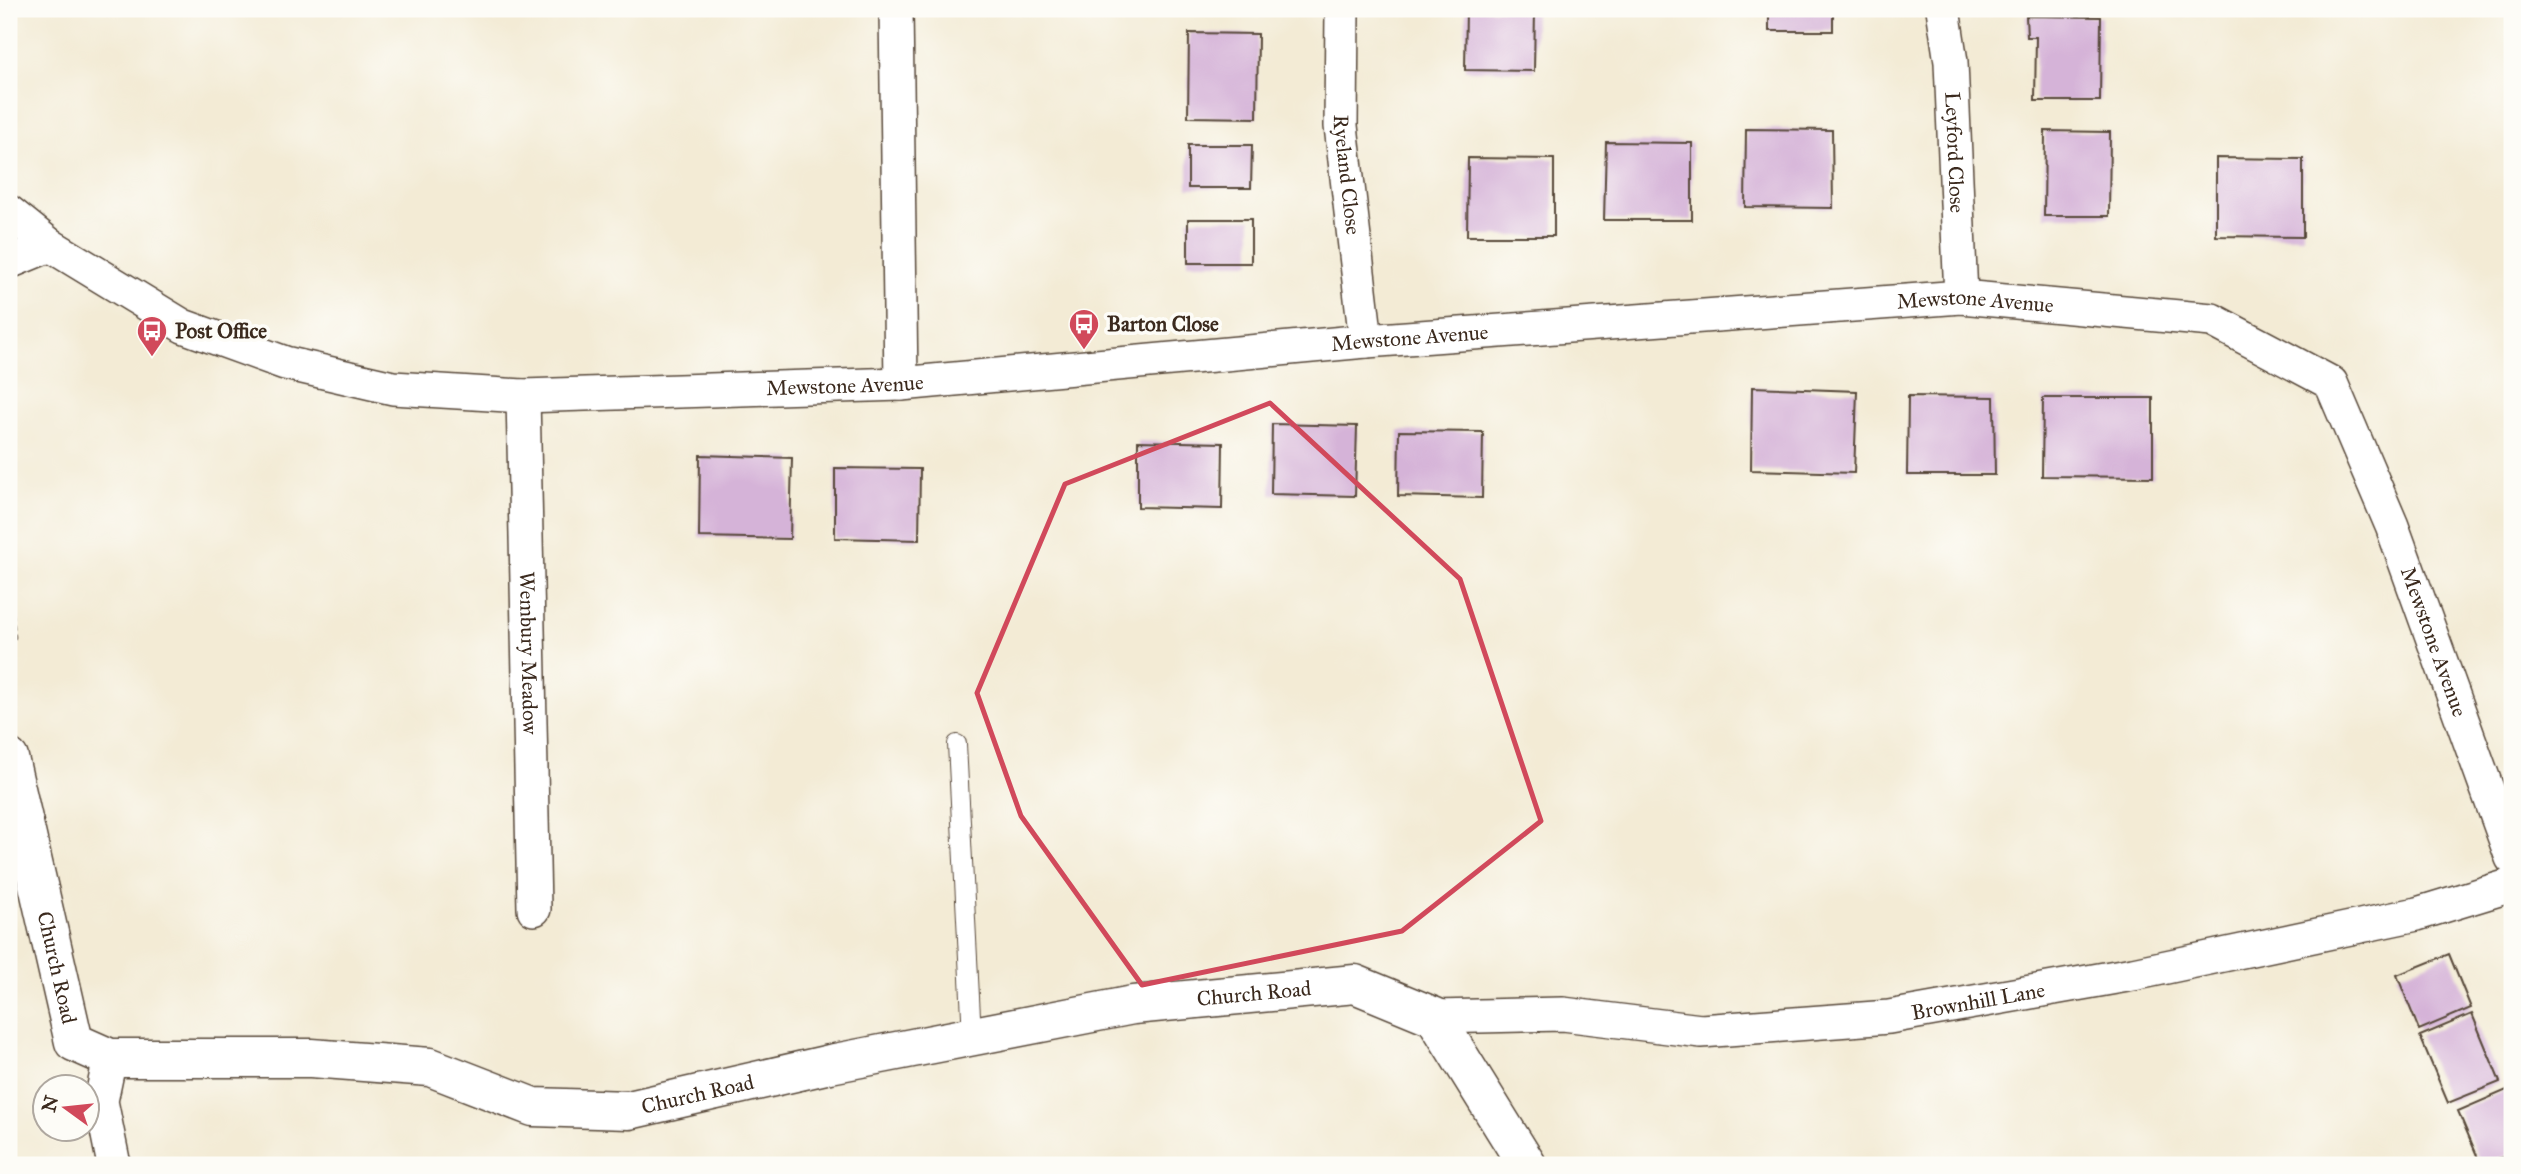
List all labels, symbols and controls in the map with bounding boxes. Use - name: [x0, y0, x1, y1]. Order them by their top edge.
- street label: Leyford Close: [1939, 91, 1970, 214]
- street label: Ryeland Close: [1328, 115, 1367, 236]
- street label: Mewstone Avenue: [1896, 284, 2055, 318]
- bus stop icon: Barton Close: [1067, 307, 1101, 351]
- place label: Barton Close: [1107, 311, 1219, 337]
- bus stop icon: Post Office: [135, 314, 169, 358]
- place label: Post Office: [175, 318, 267, 344]
- street label: Mewstone Avenue: [1330, 319, 1490, 357]
- street label: Mewstone Avenue: [766, 369, 925, 401]
- street label: Mewstone Avenue: [2395, 563, 2473, 720]
- street label: Wembury Meadow: [514, 571, 543, 735]
- street label: Church Road: [31, 909, 83, 1027]
- street label: Church Road: [1196, 975, 1313, 1012]
- street label: Brownhill Lane: [1909, 977, 2047, 1026]
- street label: Church Road: [639, 1069, 757, 1120]
- north arrow: [32, 1072, 102, 1142]
- text: N: [37, 1093, 63, 1114]

